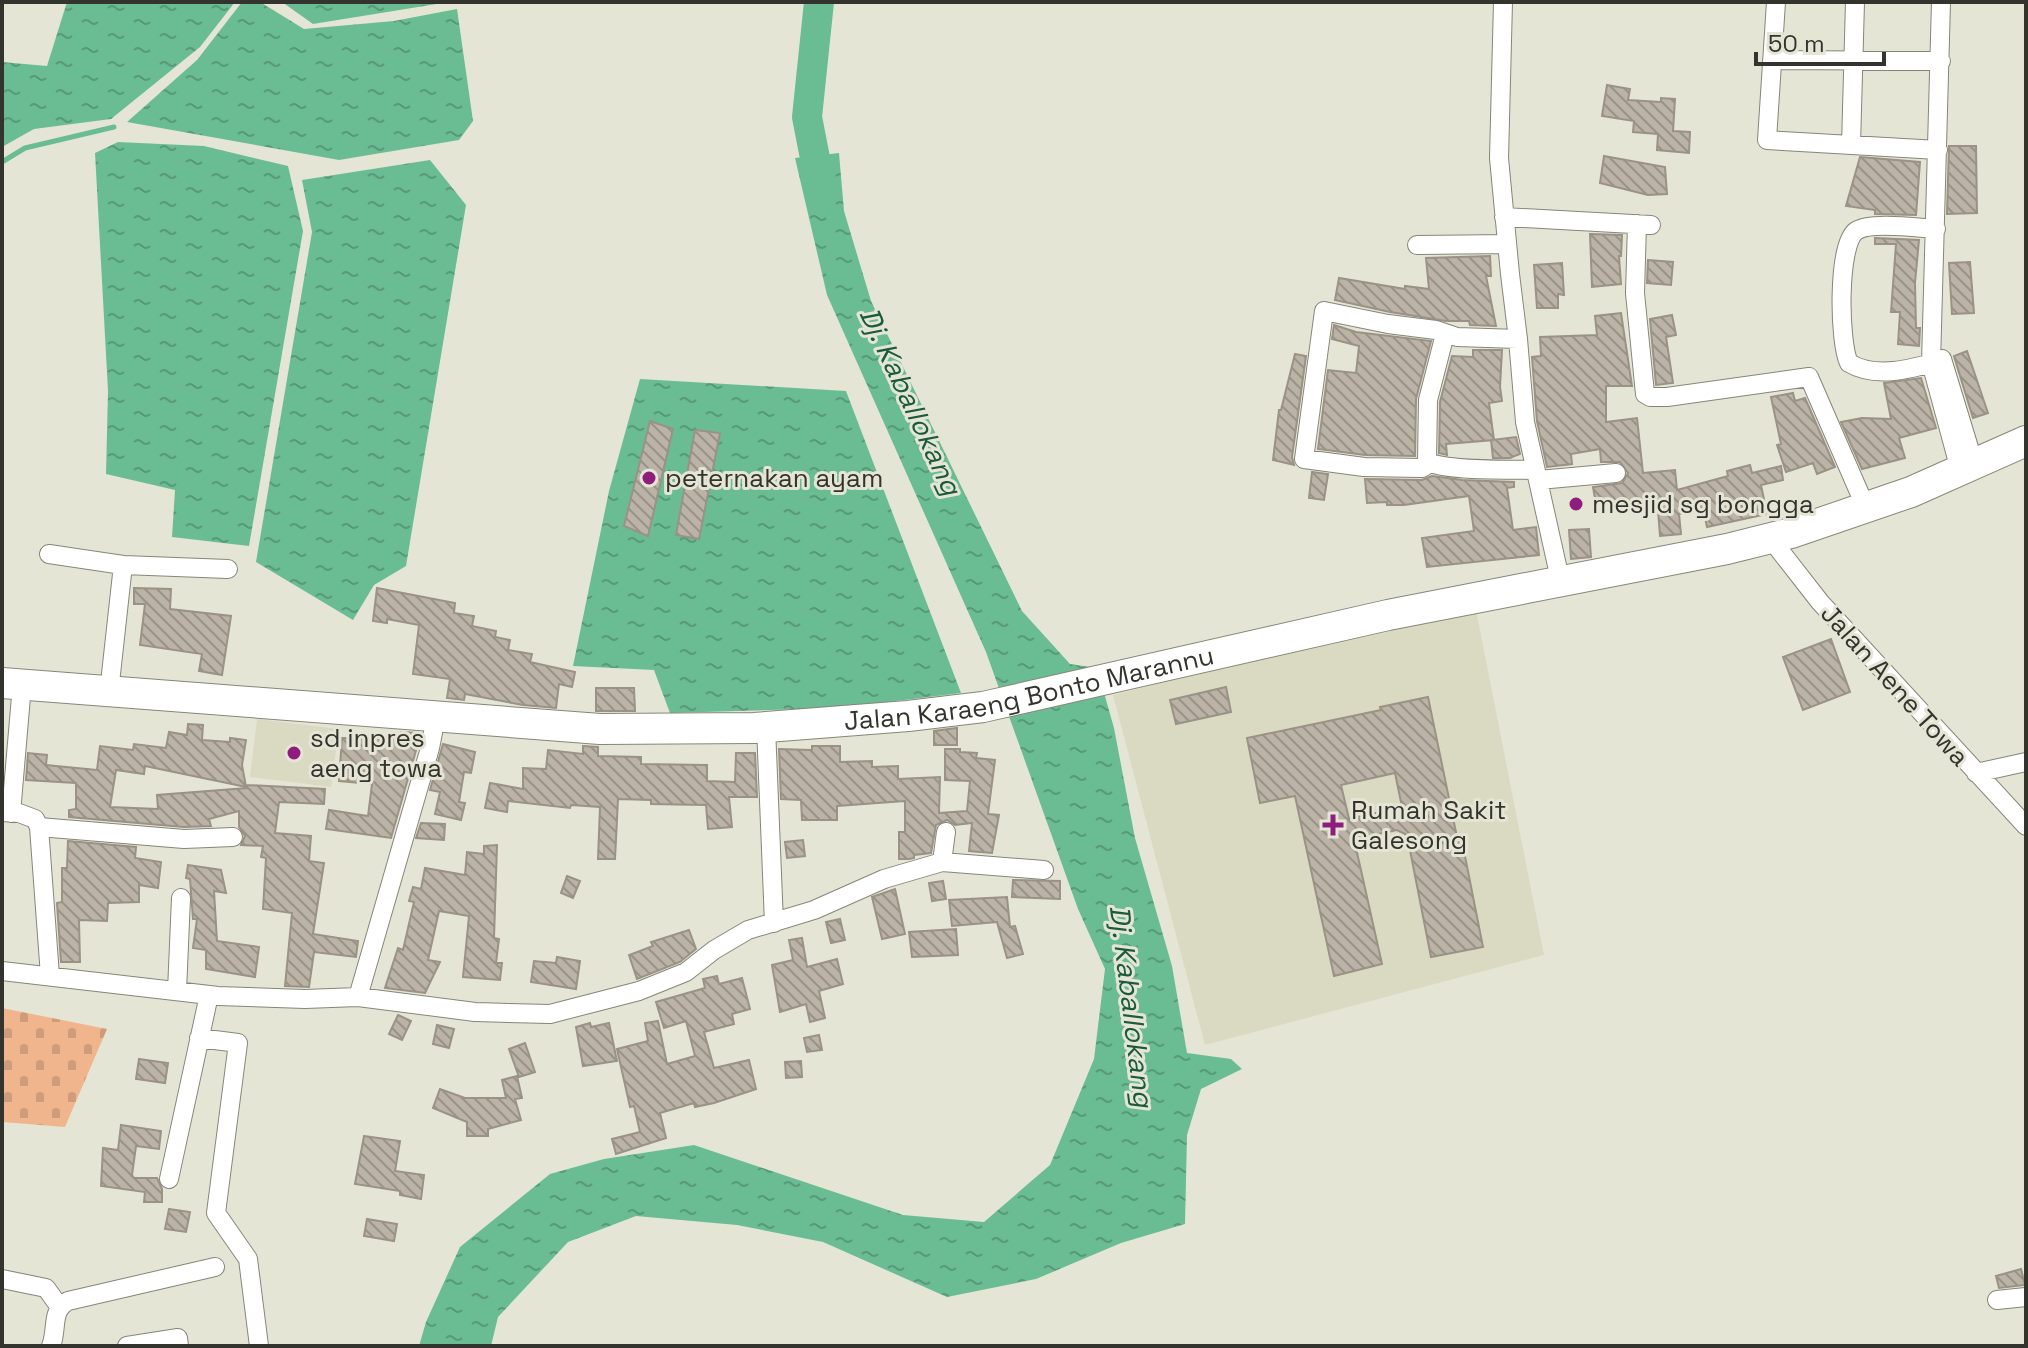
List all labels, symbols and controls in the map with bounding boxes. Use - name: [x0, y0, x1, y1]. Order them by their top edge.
- scale bar: [1756, 16, 1884, 66]
- text: 50 m: [1768, 28, 1825, 59]
- water label: Dj. Kaballokang: [852, 301, 971, 503]
- place label: peternakan ayam: [665, 461, 883, 495]
- marker: peternakan ayam: [640, 469, 658, 487]
- place label: mesjid sg bongga: [1592, 487, 1814, 521]
- marker: mesjid sg bongga: [1567, 495, 1585, 513]
- street label: Jalan Aene Towa: [1813, 597, 1977, 773]
- street label: Jalan Karaeng Bonto Marannu: [843, 638, 1217, 738]
- place label: sd inpres aeng towa: [310, 721, 442, 785]
- marker: sd inpres aeng towa: [285, 744, 303, 762]
- place label: Rumah Sakit Galesong: [1351, 793, 1506, 857]
- marker: Rumah Sakit Galesong: [1322, 814, 1344, 836]
- water label: Dj. Kaballokang: [1102, 903, 1162, 1111]

